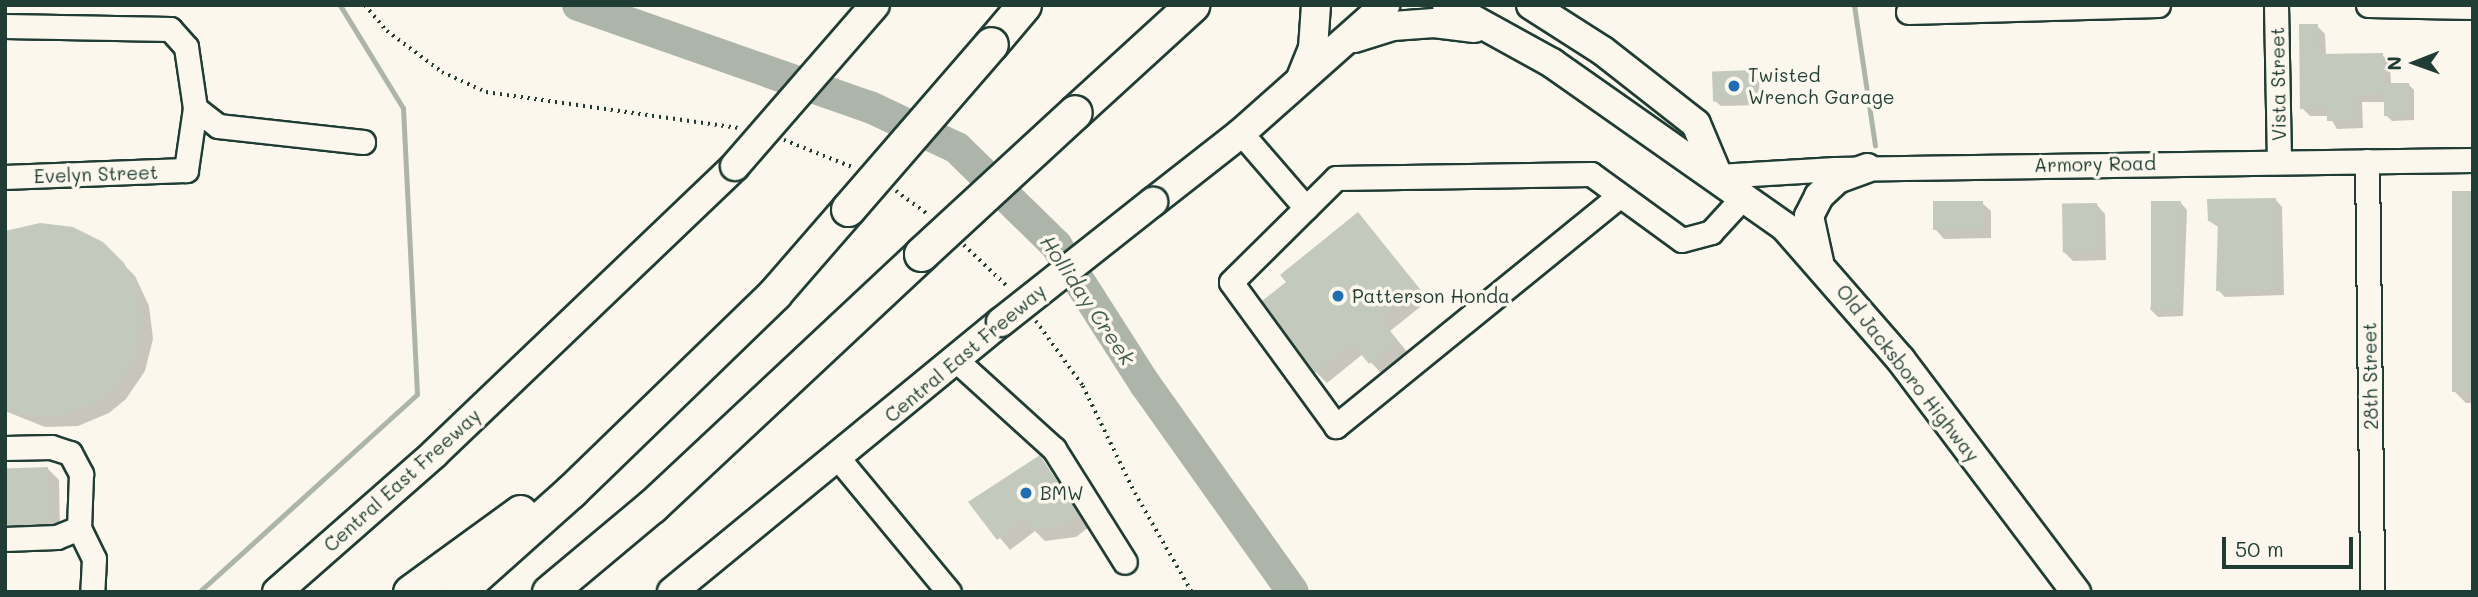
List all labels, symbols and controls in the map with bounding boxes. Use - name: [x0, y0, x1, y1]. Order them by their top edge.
- street label: Vista Street: [2266, 27, 2290, 141]
- north arrow: [2380, 28, 2450, 98]
- text: N: [2381, 56, 2406, 71]
- place label: Twisted Wrench Garage: [1748, 64, 1895, 108]
- marker: Twisted Wrench Garage: [1726, 78, 1742, 94]
- street label: Armory Road: [2034, 152, 2156, 176]
- street label: Evelyn Street: [33, 160, 159, 188]
- water label: Holliday Creek: [1035, 230, 1141, 370]
- street label: Central East Freeway: [880, 279, 1050, 427]
- street label: Old Jacksboro Highway: [1832, 280, 1984, 466]
- place label: Patterson Honda: [1352, 285, 1510, 307]
- marker: Patterson Honda: [1330, 288, 1346, 304]
- street label: 28th Street: [2358, 322, 2382, 430]
- street label: Central East Freeway: [319, 404, 485, 556]
- place label: BMW: [1040, 482, 1084, 504]
- marker: BMW: [1018, 485, 1034, 501]
- scale bar: [2226, 524, 2357, 568]
- text: 50 m: [2235, 535, 2284, 562]

